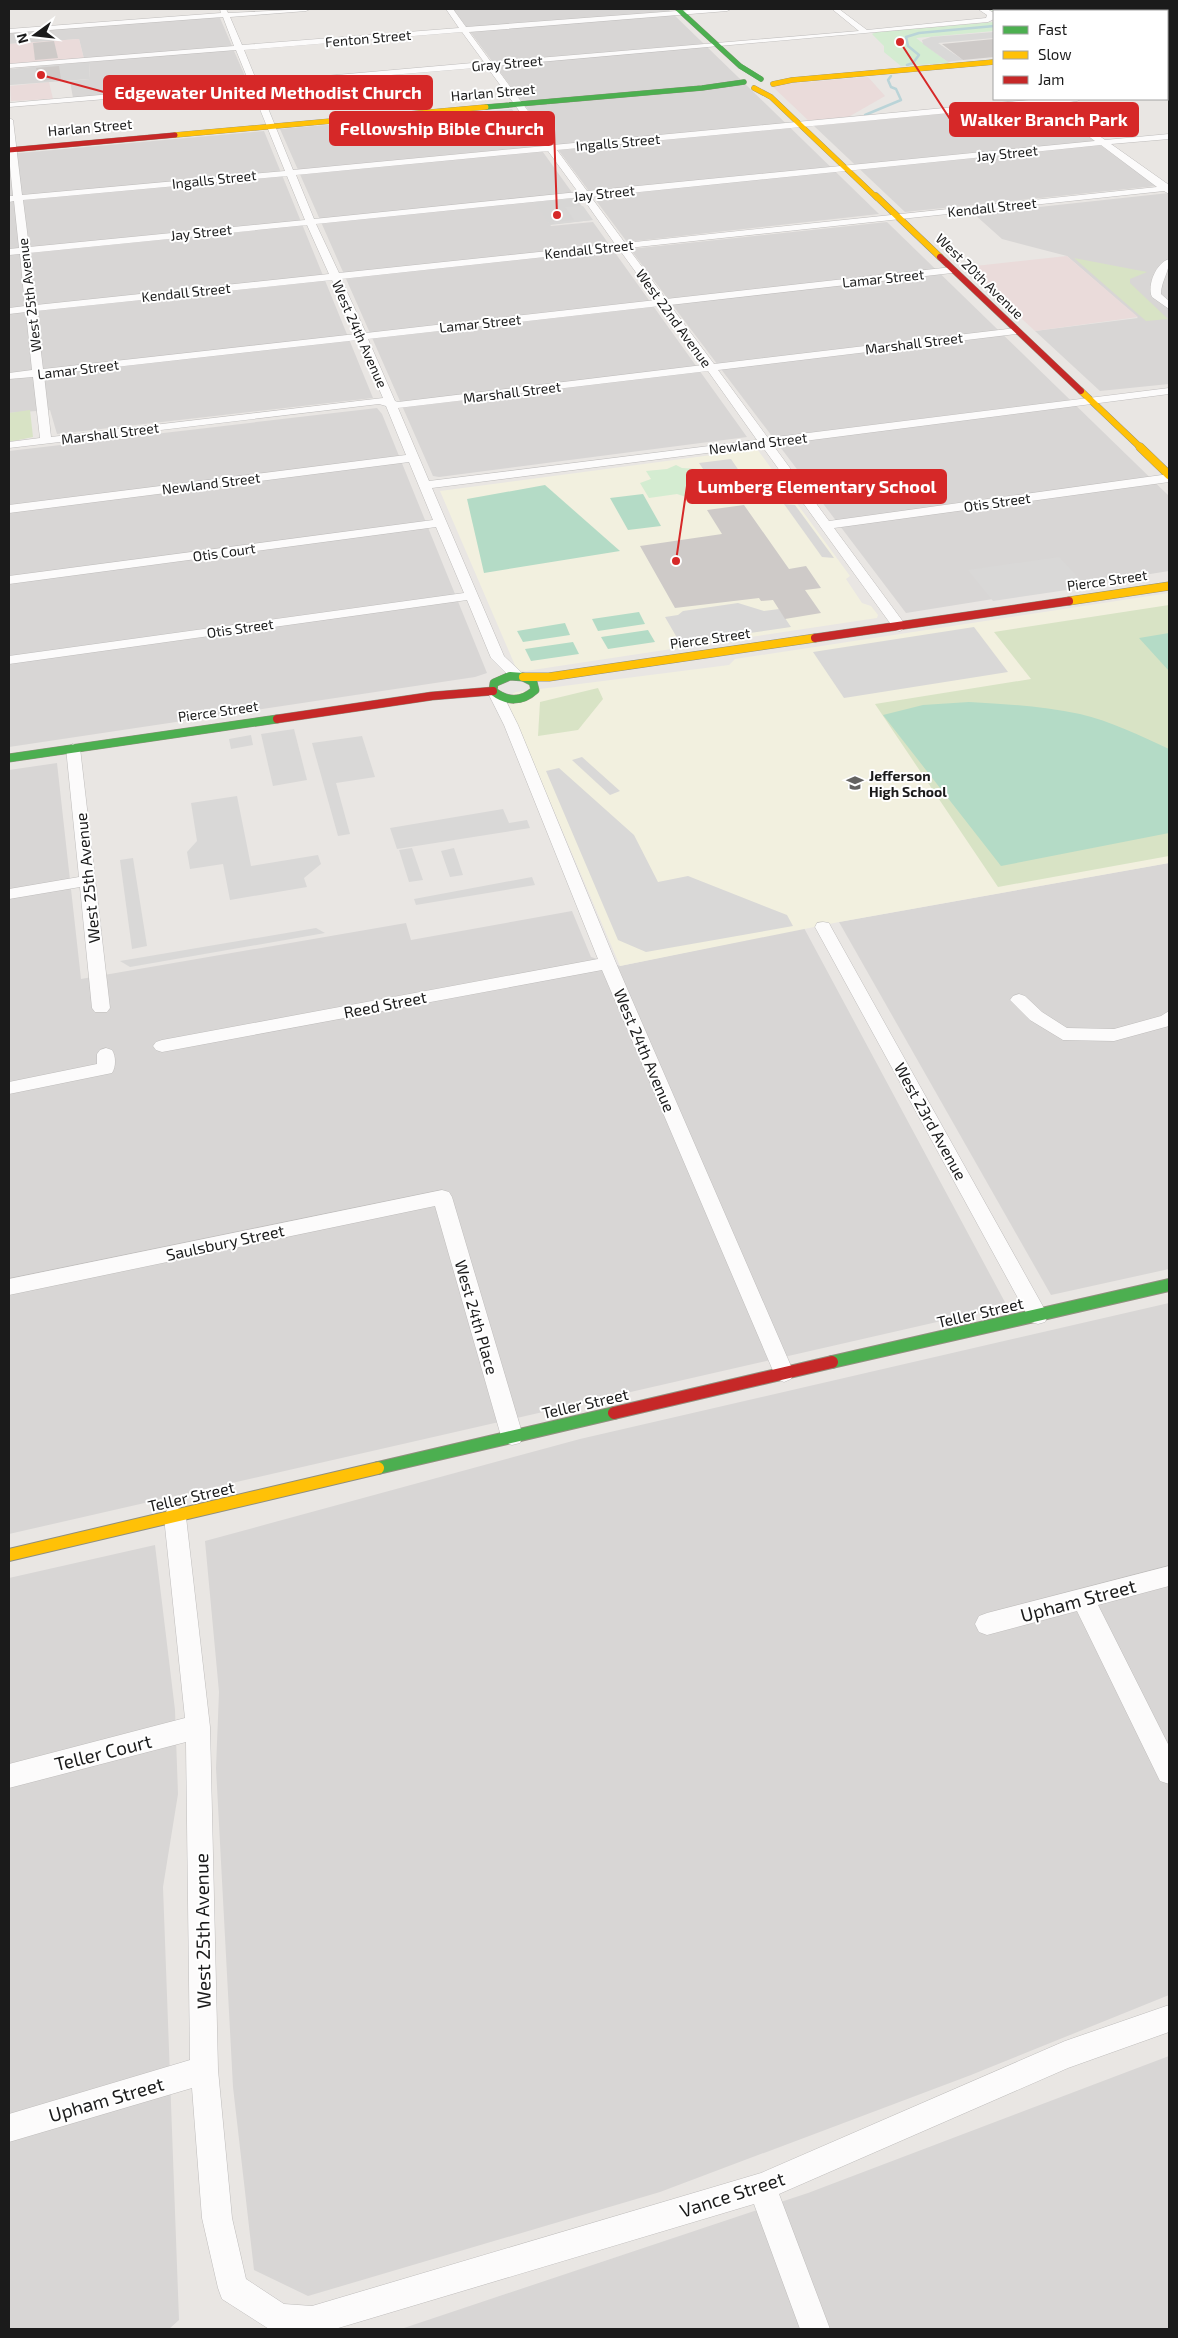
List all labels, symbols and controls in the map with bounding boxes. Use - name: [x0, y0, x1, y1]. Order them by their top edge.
- north arrow: [10, 10, 60, 60]
- legend: [993, 10, 1168, 100]
- text: Fast: [1038, 20, 1068, 38]
- street label: Fenton Street: [324, 26, 412, 50]
- text: N: [12, 31, 31, 46]
- text: Slow: [1038, 45, 1072, 63]
- street label: Gray Street: [471, 51, 543, 75]
- text: Jam: [1038, 70, 1064, 88]
- callout: Edgewater United Methodist Church: [104, 76, 432, 109]
- street label: Harlan Street: [450, 80, 536, 104]
- text: Edgewater United Methodist Church: [114, 81, 422, 103]
- callout: Walker Branch Park: [950, 103, 1138, 136]
- text: Walker Branch Park: [960, 108, 1128, 130]
- callout: Fellowship Bible Church: [330, 112, 554, 145]
- street label: Harlan Street: [47, 115, 133, 139]
- text: Fellowship Bible Church: [340, 117, 544, 139]
- street label: Ingalls Street: [575, 130, 661, 154]
- street label: Jay Street: [975, 141, 1039, 165]
- street label: Ingalls Street: [171, 166, 257, 192]
- street label: Jay Street: [572, 181, 636, 205]
- street label: Kendall Street: [947, 194, 1037, 220]
- street label: Jay Street: [169, 220, 233, 244]
- street label: West 20th Avenue: [933, 230, 1027, 322]
- street label: Kendall Street: [544, 236, 634, 262]
- street label: West 25th Avenue: [14, 237, 44, 353]
- street label: West 22nd Avenue: [633, 265, 715, 371]
- street label: Lamar Street: [841, 265, 925, 291]
- street label: West 24th Avenue: [329, 278, 391, 390]
- street label: Kendall Street: [141, 279, 231, 305]
- street label: Lamar Street: [438, 310, 522, 336]
- street label: Marshall Street: [864, 329, 964, 357]
- street label: Lamar Street: [36, 356, 120, 382]
- street label: Marshall Street: [462, 378, 562, 406]
- street label: Marshall Street: [60, 419, 160, 447]
- street label: Newland Street: [708, 429, 808, 457]
- street label: Newland Street: [161, 469, 261, 497]
- callout: Lumberg Elementary School: [687, 470, 946, 503]
- text: Lumberg Elementary School: [698, 475, 937, 497]
- street label: Otis Street: [962, 489, 1032, 515]
- street label: Otis Court: [191, 539, 257, 565]
- street label: Pierce Street: [1066, 566, 1148, 594]
- street label: Otis Street: [205, 615, 275, 641]
- street label: Pierce Street: [669, 624, 751, 652]
- street label: Pierce Street: [177, 697, 259, 725]
- place label: Jefferson High School: [869, 767, 947, 800]
- school or university icon: Jefferson High School: [845, 773, 865, 793]
- street label: West 25th Avenue: [71, 812, 103, 944]
- street label: West 24th Avenue: [610, 985, 680, 1115]
- street label: Reed Street: [342, 987, 428, 1021]
- street label: West 23rd Avenue: [891, 1059, 971, 1183]
- street label: Saulsbury Street: [164, 1220, 286, 1264]
- street label: West 24th Place: [452, 1258, 502, 1376]
- street label: Teller Street: [935, 1293, 1025, 1331]
- street label: Teller Street: [540, 1384, 630, 1422]
- street label: Teller Street: [146, 1477, 236, 1515]
- street label: Upham Street: [1018, 1574, 1138, 1626]
- street label: Teller Court: [52, 1729, 154, 1775]
- street label: West 25th Avenue: [189, 1853, 215, 2009]
- street label: Upham Street: [46, 2072, 166, 2126]
- street label: Vance Street: [677, 2166, 787, 2222]

